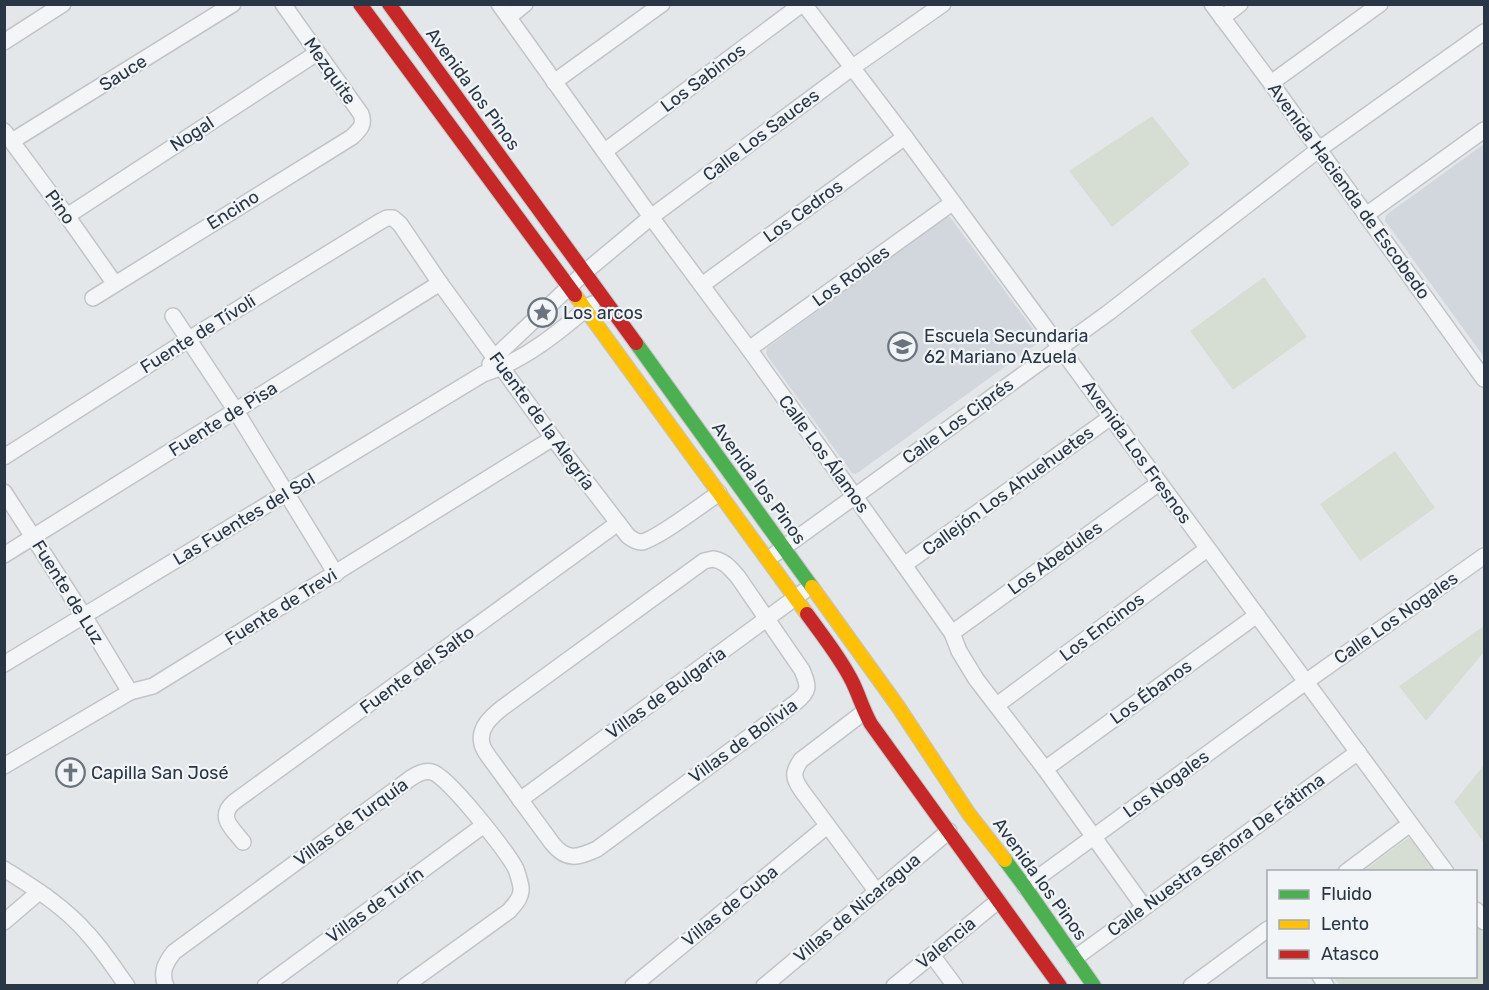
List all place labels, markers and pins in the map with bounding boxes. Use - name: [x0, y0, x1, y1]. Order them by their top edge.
- place icon: Los arcos: [526, 297, 558, 329]
- place label: Los arcos: [563, 302, 643, 324]
- place label: Escuela Secundaria 62 Mariano Azuela: [924, 325, 1088, 368]
- school or university icon: Escuela Secundaria 62 Mariano Azuela: [887, 330, 919, 362]
- church icon: Capilla San José: [54, 757, 86, 789]
- place label: Capilla San José: [91, 762, 229, 784]

